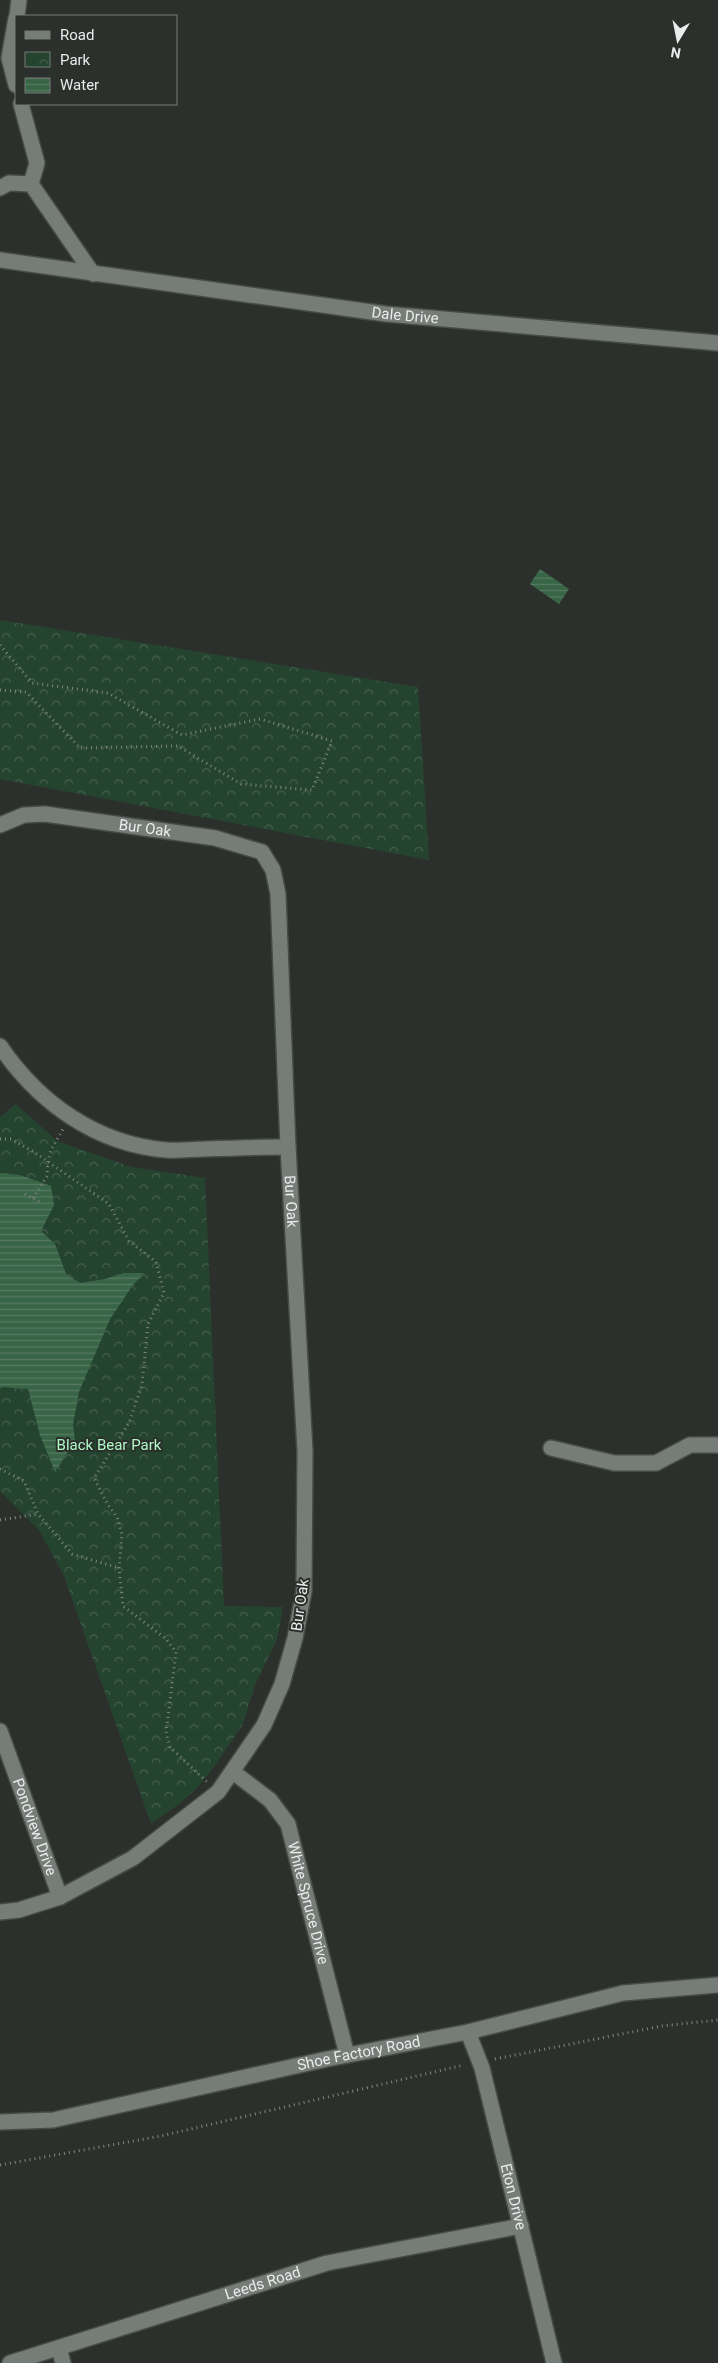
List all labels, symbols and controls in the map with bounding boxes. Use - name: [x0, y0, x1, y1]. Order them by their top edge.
- legend: [15, 15, 178, 105]
- north arrow: [653, 15, 703, 65]
- text: Road: [60, 26, 94, 44]
- text: N: [669, 44, 682, 62]
- text: Park: [60, 51, 91, 69]
- text: Water: [60, 76, 99, 94]
- street label: Dale Drive: [371, 303, 439, 328]
- street label: Bur Oak: [118, 816, 173, 841]
- street label: Bur Oak: [281, 1175, 302, 1228]
- park label: Black Bear Park: [57, 1436, 162, 1454]
- street label: Bur Oak: [287, 1577, 313, 1632]
- street label: Pondview Drive: [9, 1776, 61, 1878]
- street label: White Spruce Drive: [284, 1840, 332, 1966]
- street label: Shoe Factory Road: [295, 2032, 422, 2074]
- street label: Eton Drive: [497, 2162, 530, 2232]
- street label: Leeds Road: [223, 2263, 303, 2304]

